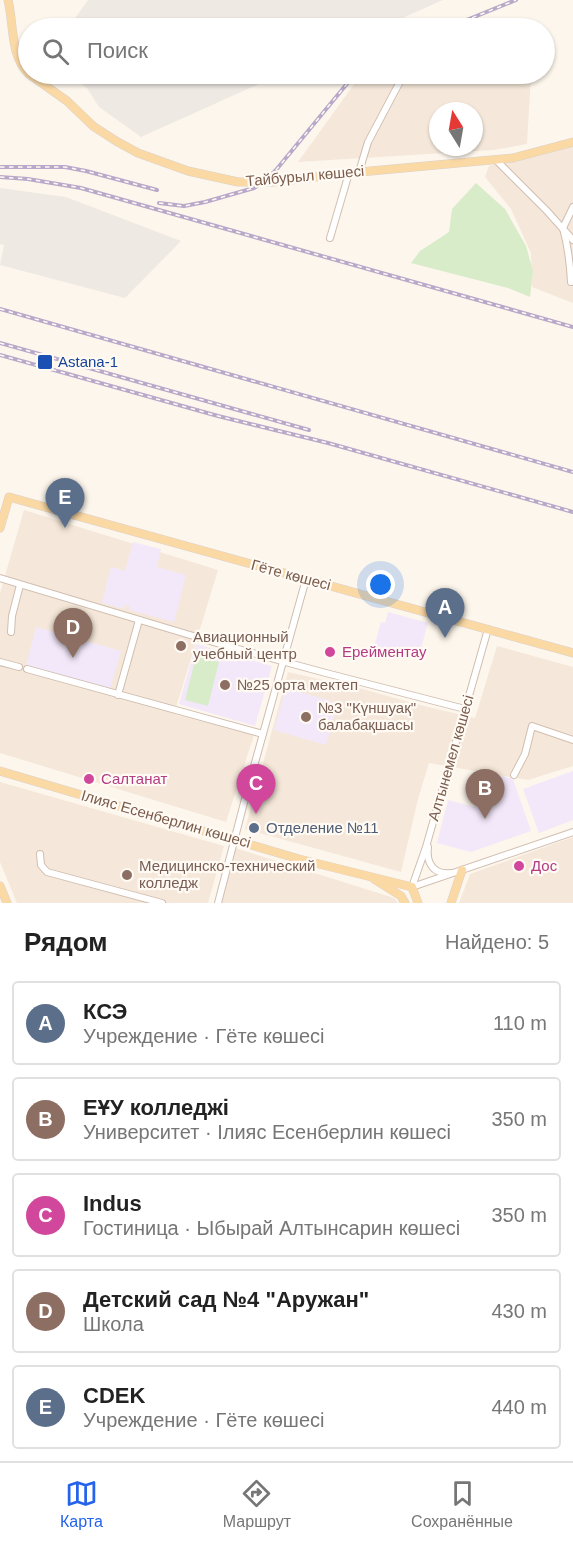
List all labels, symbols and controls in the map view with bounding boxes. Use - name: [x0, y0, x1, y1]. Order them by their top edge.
- search box: [18, 18, 555, 84]
- icon: search: [39, 35, 72, 68]
- text: Поиск: [87, 38, 148, 63]
- north arrow: [429, 102, 483, 156]
- street label: Тайбурыл көшесі: [245, 162, 365, 189]
- marker: Astana-1: [36, 353, 54, 371]
- place label: Astana-1: [58, 353, 118, 370]
- pin: E: [46, 478, 84, 528]
- street label: Гёте көшесі: [249, 556, 333, 593]
- your location: [366, 570, 395, 599]
- pin: A: [426, 588, 464, 638]
- pin: D: [54, 608, 92, 658]
- place label: Авиационный учебный центр: [193, 628, 297, 662]
- marker: Авиационный учебный центр: [174, 639, 188, 653]
- place label: Ерейментау: [342, 643, 427, 660]
- marker: Ерейментау: [323, 645, 337, 659]
- place label: №25 орта мектеп: [237, 676, 358, 693]
- marker: №25 орта мектеп: [218, 678, 232, 692]
- street label: Алтынемел көшесі: [424, 693, 477, 823]
- place label: №3 "Күншуақ" балабақшасы: [318, 699, 416, 733]
- marker: №3 "Күншуақ" балабақшасы: [299, 710, 313, 724]
- pin: C: [236, 764, 276, 814]
- place label: Салтанат: [101, 770, 167, 787]
- pin: B: [466, 770, 504, 819]
- marker: Салтанат: [82, 772, 96, 786]
- street label: Ілияс Есенберлин көшесі: [80, 786, 253, 851]
- place label: Отделение №11: [266, 819, 379, 836]
- marker: Отделение №11: [247, 821, 261, 835]
- place label: Медицинско-технический колледж: [139, 857, 315, 891]
- place label: Дос: [531, 857, 558, 874]
- marker: Дос: [512, 859, 526, 873]
- marker: Медицинско-технический колледж: [120, 868, 134, 882]
- text: Рядом: [24, 927, 107, 957]
- text: Найдено: 5: [445, 931, 549, 953]
- text: КСЭ: [83, 999, 127, 1024]
- text: A: [38, 1012, 53, 1034]
- text: 110 m: [493, 1012, 547, 1034]
- text: Учреждение · Гёте көшесі: [83, 1025, 324, 1047]
- text: ЕҰУ колледжі: [83, 1095, 229, 1120]
- text: B: [38, 1108, 53, 1130]
- text: 350 m: [491, 1108, 547, 1130]
- text: Университет · Ілияс Есенберлин көшесі: [83, 1121, 451, 1143]
- text: Indus: [83, 1191, 142, 1216]
- text: C: [38, 1204, 53, 1226]
- text: 350 m: [491, 1204, 547, 1226]
- text: Гостиница · Ыбырай Алтынсарин көшесі: [83, 1217, 460, 1239]
- text: Детский сад №4 "Аружан": [83, 1287, 369, 1312]
- text: D: [38, 1300, 53, 1322]
- text: 430 m: [491, 1300, 547, 1322]
- text: Школа: [83, 1313, 144, 1335]
- text: CDEK: [83, 1383, 145, 1408]
- text: E: [39, 1396, 52, 1418]
- text: 440 m: [491, 1396, 547, 1418]
- text: Учреждение · Гёте көшесі: [83, 1409, 324, 1431]
- tab: Карта: [60, 1477, 103, 1531]
- tab: Маршрут: [223, 1477, 291, 1531]
- tab: Сохранённые: [411, 1477, 513, 1531]

